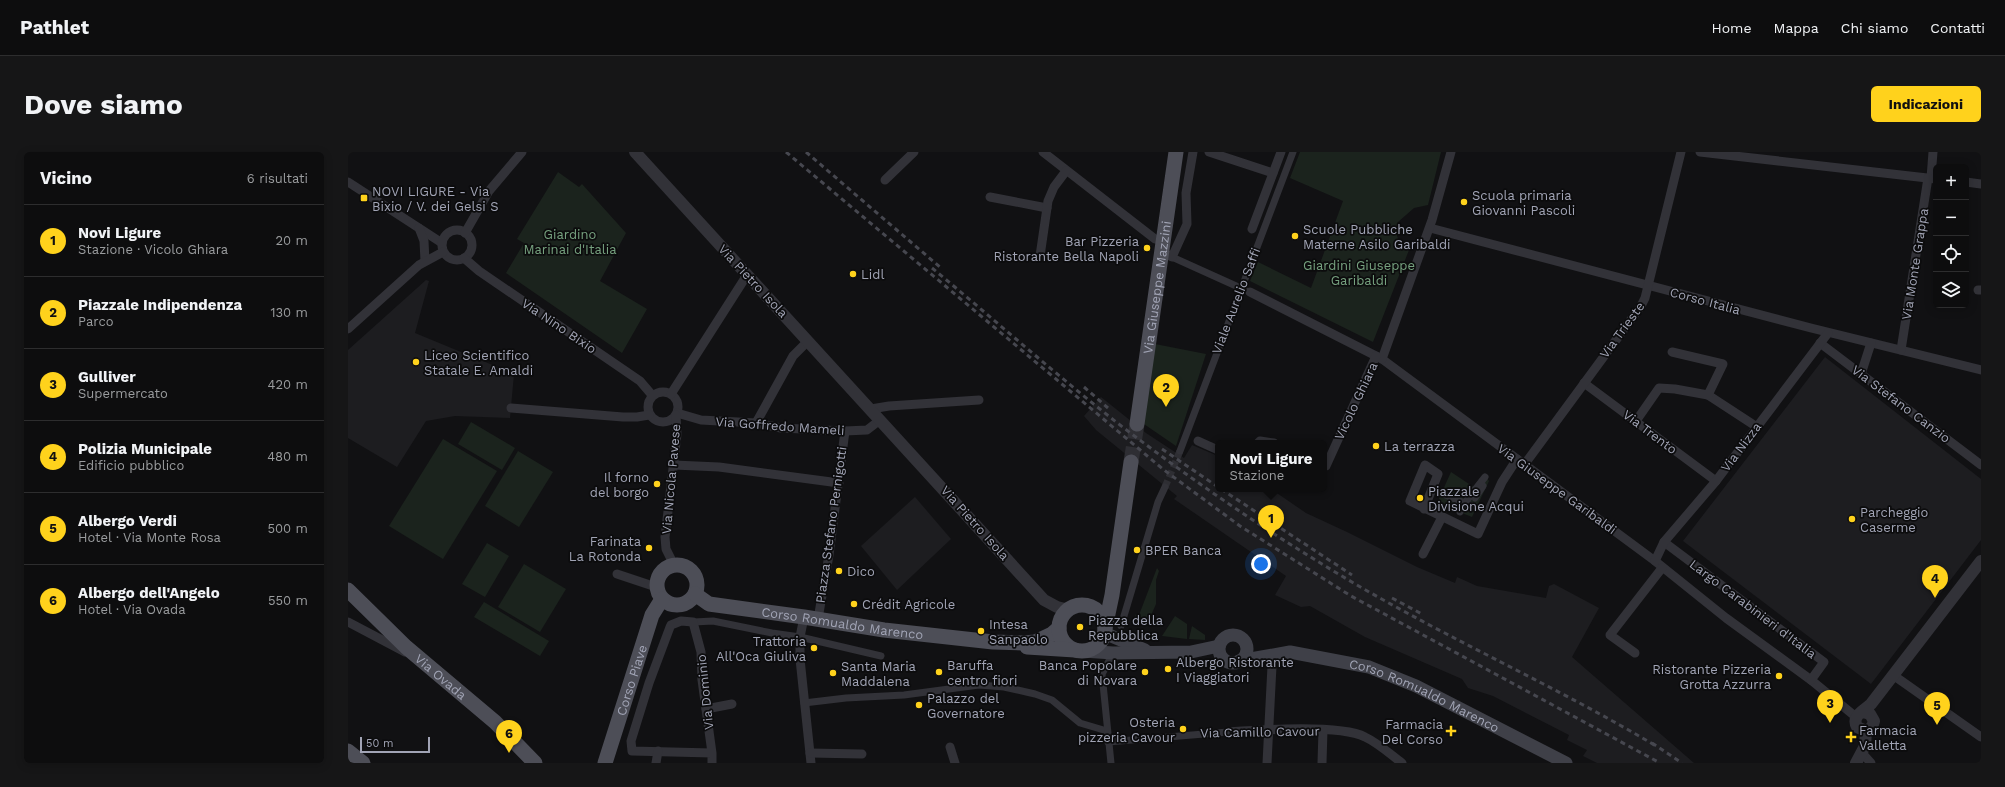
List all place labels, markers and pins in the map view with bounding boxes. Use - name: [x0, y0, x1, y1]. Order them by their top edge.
- place label: NOVI LIGURE - Via Bixio / V. dei Gelsi S: [372, 184, 499, 214]
- place label: Scuola primaria Giovanni Pascoli: [1472, 188, 1575, 218]
- marker: NOVI LIGURE - Via Bixio / V. dei Gelsi S: [359, 193, 369, 203]
- marker: Scuola primaria Giovanni Pascoli: [1459, 197, 1469, 207]
- place label: Scuole Pubbliche Materne Asilo Garibaldi: [1303, 222, 1451, 252]
- marker: Scuole Pubbliche Materne Asilo Garibaldi: [1290, 231, 1300, 241]
- place label: Bar Pizzeria Ristorante Bella Napoli: [993, 234, 1140, 264]
- marker: Bar Pizzeria Ristorante Bella Napoli: [1142, 243, 1152, 253]
- place label: Lidl: [861, 267, 884, 282]
- marker: Lidl: [848, 269, 858, 279]
- place label: Liceo Scientifico Statale E. Amaldi: [424, 348, 533, 378]
- marker: Liceo Scientifico Statale E. Amaldi: [411, 357, 421, 367]
- pin: 2: [1153, 374, 1179, 407]
- place label: La terrazza: [1384, 439, 1456, 454]
- marker: La terrazza: [1371, 441, 1381, 451]
- place label: Il forno del borgo: [590, 470, 649, 500]
- marker: Il forno del borgo: [652, 479, 662, 489]
- place label: Piazzale Divisione Acqui: [1428, 484, 1524, 514]
- marker: Piazzale Divisione Acqui: [1415, 493, 1425, 503]
- pin: 1: [1258, 505, 1284, 538]
- place label: Parcheggio Caserme: [1860, 505, 1929, 535]
- marker: Parcheggio Caserme: [1847, 514, 1857, 524]
- place label: Farinata La Rotonda: [569, 534, 642, 564]
- marker: Farinata La Rotonda: [644, 543, 654, 553]
- place label: BPER Banca: [1145, 543, 1222, 558]
- marker: BPER Banca: [1132, 545, 1142, 555]
- place label: Dico: [847, 564, 875, 579]
- pin: 4: [1922, 565, 1948, 598]
- marker: Dico: [834, 566, 844, 576]
- place label: Crédit Agricole: [862, 597, 955, 612]
- marker: Crédit Agricole: [849, 599, 859, 609]
- place label: Piazza della Repubblica: [1088, 613, 1164, 643]
- place label: Intesa Sanpaolo: [989, 617, 1048, 647]
- marker: Piazza della Repubblica: [1075, 622, 1085, 632]
- marker: Intesa Sanpaolo: [976, 626, 986, 636]
- place label: Trattoria All'Oca Giuliva: [716, 634, 807, 664]
- marker: Trattoria All'Oca Giuliva: [809, 643, 819, 653]
- place label: Albergo Ristorante I Viaggiatori: [1176, 655, 1294, 685]
- place label: Baruffa centro fiori: [947, 658, 1017, 688]
- place label: Banca Popolare di Novara: [1039, 658, 1138, 688]
- place label: Santa Maria Maddalena: [841, 659, 917, 689]
- place label: Ristorante Pizzeria Grotta Azzurra: [1652, 662, 1772, 692]
- marker: Albergo Ristorante I Viaggiatori: [1163, 664, 1173, 674]
- marker: Baruffa centro fiori: [934, 667, 944, 677]
- marker: Banca Popolare di Novara: [1140, 667, 1150, 677]
- marker: Santa Maria Maddalena: [828, 668, 838, 678]
- marker: Ristorante Pizzeria Grotta Azzurra: [1774, 671, 1784, 681]
- pin: 3: [1817, 690, 1843, 723]
- place label: Palazzo del Governatore: [927, 691, 1005, 721]
- pin: 5: [1924, 692, 1950, 725]
- marker: Palazzo del Governatore: [914, 700, 924, 710]
- place label: Osteria pizzeria Cavour: [1078, 715, 1176, 745]
- place label: Farmacia Del Corso: [1382, 717, 1444, 747]
- pin: 6: [496, 720, 522, 753]
- place label: Farmacia Valletta: [1859, 723, 1917, 753]
- marker: Osteria pizzeria Cavour: [1178, 724, 1188, 734]
- marker: Farmacia Del Corso: [1446, 726, 1456, 736]
- marker: Farmacia Valletta: [1846, 732, 1856, 742]

